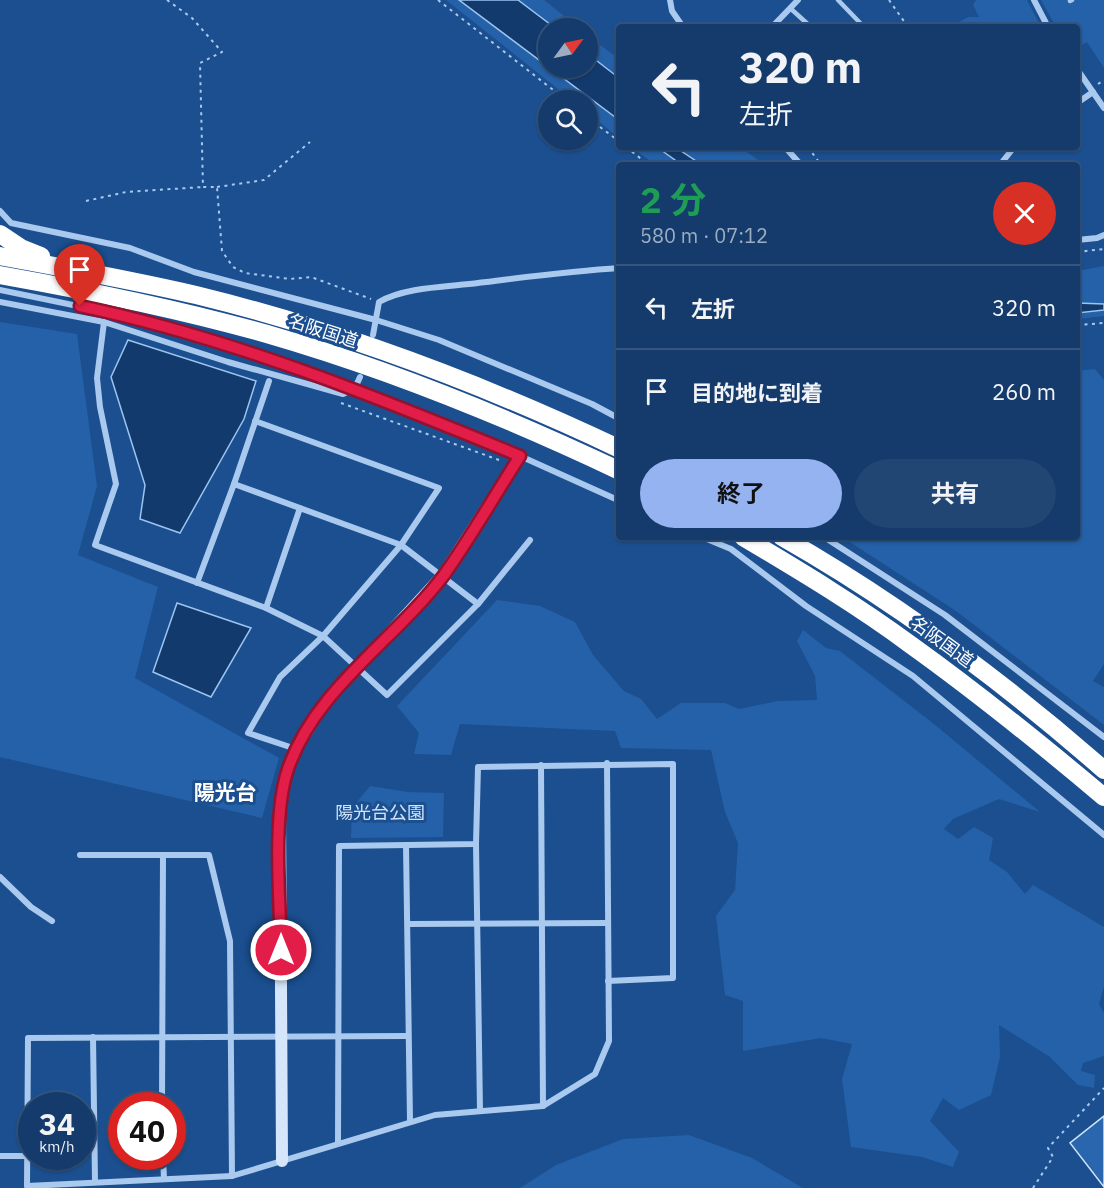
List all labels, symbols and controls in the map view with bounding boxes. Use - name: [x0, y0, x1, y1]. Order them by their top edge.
- north arrow: [538, 18, 598, 78]
- map controls: [538, 18, 598, 150]
- text: 320 m: [739, 40, 862, 95]
- icon: left: [640, 48, 718, 126]
- button: search: [538, 90, 598, 150]
- text: 左折: [739, 96, 793, 131]
- text: 2 分: [640, 176, 706, 223]
- button: close: [993, 182, 1056, 245]
- text: 580 m · 07:12: [640, 222, 768, 249]
- pin: [54, 244, 105, 306]
- icon: arrive: [63, 253, 96, 286]
- icon: left: [640, 291, 673, 324]
- text: 320 m: [992, 293, 1056, 322]
- text: 左折: [691, 294, 735, 323]
- street label: 名阪国道: [285, 308, 361, 353]
- icon: arrive: [640, 375, 673, 408]
- text: 260 m: [992, 377, 1056, 406]
- text: 目的地に到着: [691, 378, 823, 407]
- button: 終了: [640, 459, 842, 528]
- button: 共有: [854, 459, 1056, 528]
- street label: 名阪国道: [906, 611, 978, 672]
- district label: 陽光台: [194, 778, 257, 806]
- park label: 陽光台公園: [335, 801, 425, 824]
- position arrow: [249, 918, 313, 982]
- speed limit sign: 40: [108, 1092, 186, 1170]
- text: 34: [39, 1104, 75, 1143]
- text: km/h: [39, 1137, 75, 1156]

